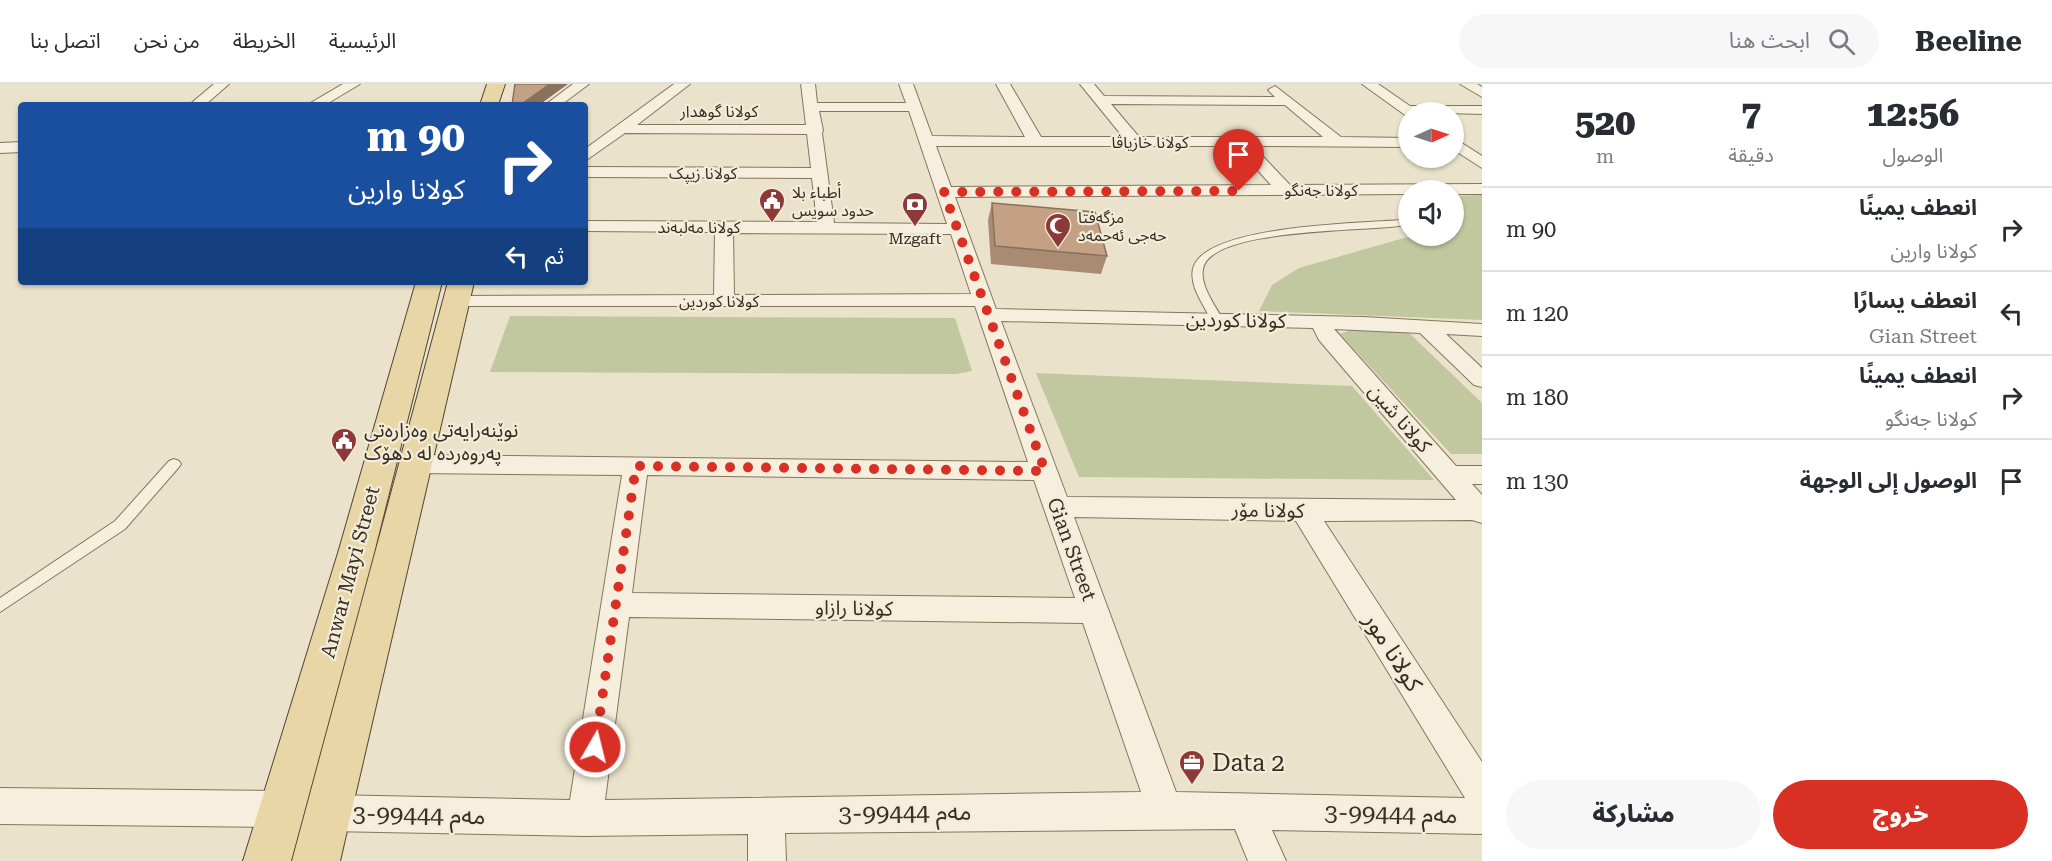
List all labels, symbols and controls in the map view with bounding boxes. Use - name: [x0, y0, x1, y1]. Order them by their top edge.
- search box: [1459, 14, 1879, 68]
- icon: search: [1825, 25, 1858, 58]
- text: Beeline: [1915, 25, 2022, 58]
- text: ابحث هنا: [1729, 28, 1810, 53]
- text: اتصل بنا: [30, 29, 101, 53]
- text: من نحن: [134, 29, 200, 53]
- text: الخريطة: [233, 29, 296, 53]
- text: الرئيسية: [329, 29, 396, 53]
- text: 7: [1741, 93, 1761, 135]
- text: 12:56: [1867, 93, 1959, 135]
- street label: کولانا گوهدار: [679, 102, 758, 121]
- north arrow: [1398, 102, 1464, 168]
- map controls: [1398, 102, 1464, 246]
- text: 520: [1575, 102, 1635, 144]
- text: 90 m: [367, 112, 465, 161]
- icon: right: [486, 126, 564, 204]
- pin: [1213, 129, 1264, 191]
- street label: کولانا خازیاڤا: [1111, 133, 1189, 152]
- icon: arrive: [1222, 138, 1255, 171]
- text: دقيقة: [1728, 143, 1774, 167]
- text: الوصول: [1882, 143, 1943, 167]
- text: m: [1596, 144, 1614, 168]
- street label: کولانا زیپک: [669, 164, 738, 184]
- text: کولانا وارین: [348, 174, 465, 206]
- button: sound: [1398, 180, 1464, 246]
- street label: کولانا جەنگو: [1284, 181, 1358, 200]
- place label: أطباء بلا حدود سويس: [792, 182, 874, 220]
- public building icon: أطباء بلا حدود سويس: [757, 186, 787, 224]
- bank icon: Mzgaft: [900, 190, 930, 228]
- text: انعطف يمينًا: [1859, 195, 1977, 220]
- place label: مزگەفتا حەجی ئەحمەد: [1078, 208, 1167, 245]
- mosque icon: مزگەفتا حەجی ئەحمەد: [1043, 211, 1073, 249]
- icon: right: [1995, 213, 2028, 246]
- text: 90 m: [1506, 217, 1556, 242]
- street label: کولانا مەلبەند: [658, 218, 741, 237]
- place label: Mzgaft: [889, 229, 941, 248]
- text: کولانا وارین: [1890, 239, 1977, 263]
- icon: left: [500, 240, 533, 273]
- text: ثم: [545, 244, 564, 269]
- text: انعطف يسارًا: [1853, 288, 1977, 313]
- street label: کولانا کوردین: [679, 292, 759, 311]
- icon: left: [1995, 297, 2028, 330]
- text: 120 m: [1506, 301, 1569, 326]
- street label: کولانا کوردین: [1186, 307, 1287, 333]
- text: Gian Street: [1869, 324, 1977, 348]
- text: انعطف يمينًا: [1859, 363, 1977, 388]
- street label: کولانا شین: [1364, 379, 1437, 458]
- icon: right: [1995, 381, 2028, 414]
- text: 180 m: [1506, 385, 1569, 410]
- text: کولانا جەنگو: [1885, 407, 1977, 431]
- place label: نوێنەرایەتی وەزارەتی پەروەردە لە دهۆک: [364, 418, 518, 466]
- public building icon: نوێنەرایەتی وەزارەتی پەروەردە لە دهۆک: [329, 426, 359, 464]
- icon: arrive: [1995, 465, 2028, 498]
- text: الوصول إلى الوجهة: [1800, 468, 1977, 493]
- text: 130 m: [1506, 469, 1569, 494]
- street label: Anwar Mayi Street: [316, 483, 385, 661]
- street label: Gian Street: [1042, 494, 1102, 604]
- street label: کولانا مۆر: [1230, 497, 1305, 523]
- street label: کولانا رازاو: [815, 595, 894, 621]
- street label: کولانا مور: [1357, 607, 1429, 697]
- position arrow: [563, 715, 627, 779]
- office icon: Data 2: [1177, 748, 1207, 786]
- place label: Data 2: [1212, 749, 1285, 777]
- button: مشاركة: [1506, 780, 1761, 849]
- button: خروج: [1773, 780, 2028, 849]
- street label: مەم 99444-3: [838, 798, 972, 832]
- street label: مەم 99444-3: [1324, 799, 1458, 833]
- street label: مەم 99444-3: [352, 800, 486, 834]

